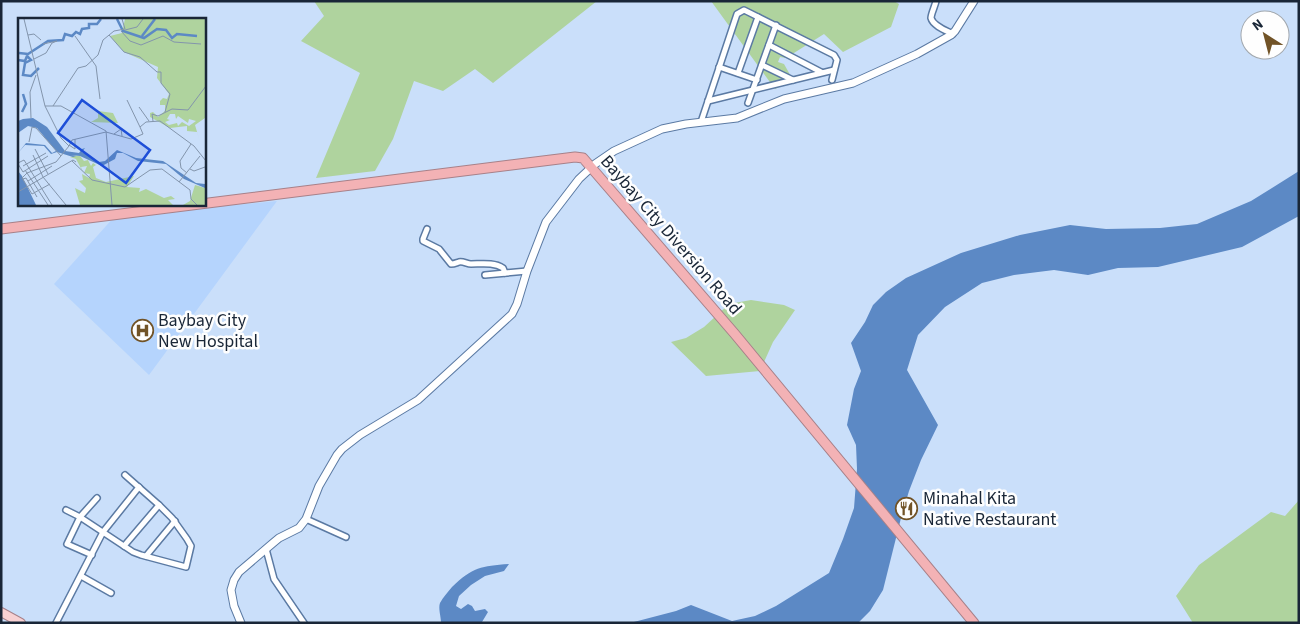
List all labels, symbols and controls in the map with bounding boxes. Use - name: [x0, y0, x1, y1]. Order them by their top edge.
- north arrow: [1240, 10, 1290, 60]
- text: N: [1248, 14, 1268, 36]
- inset map: [18, 18, 205, 205]
- street label: Baybay City Diversion Road: [595, 150, 747, 320]
- place label: Baybay City New Hospital: [158, 308, 258, 354]
- hospital icon: Baybay City New Hospital: [130, 318, 154, 342]
- place label: Minahal Kita Native Restaurant: [923, 486, 1056, 532]
- restaurant icon: Minahal Kita Native Restaurant: [895, 496, 919, 520]

